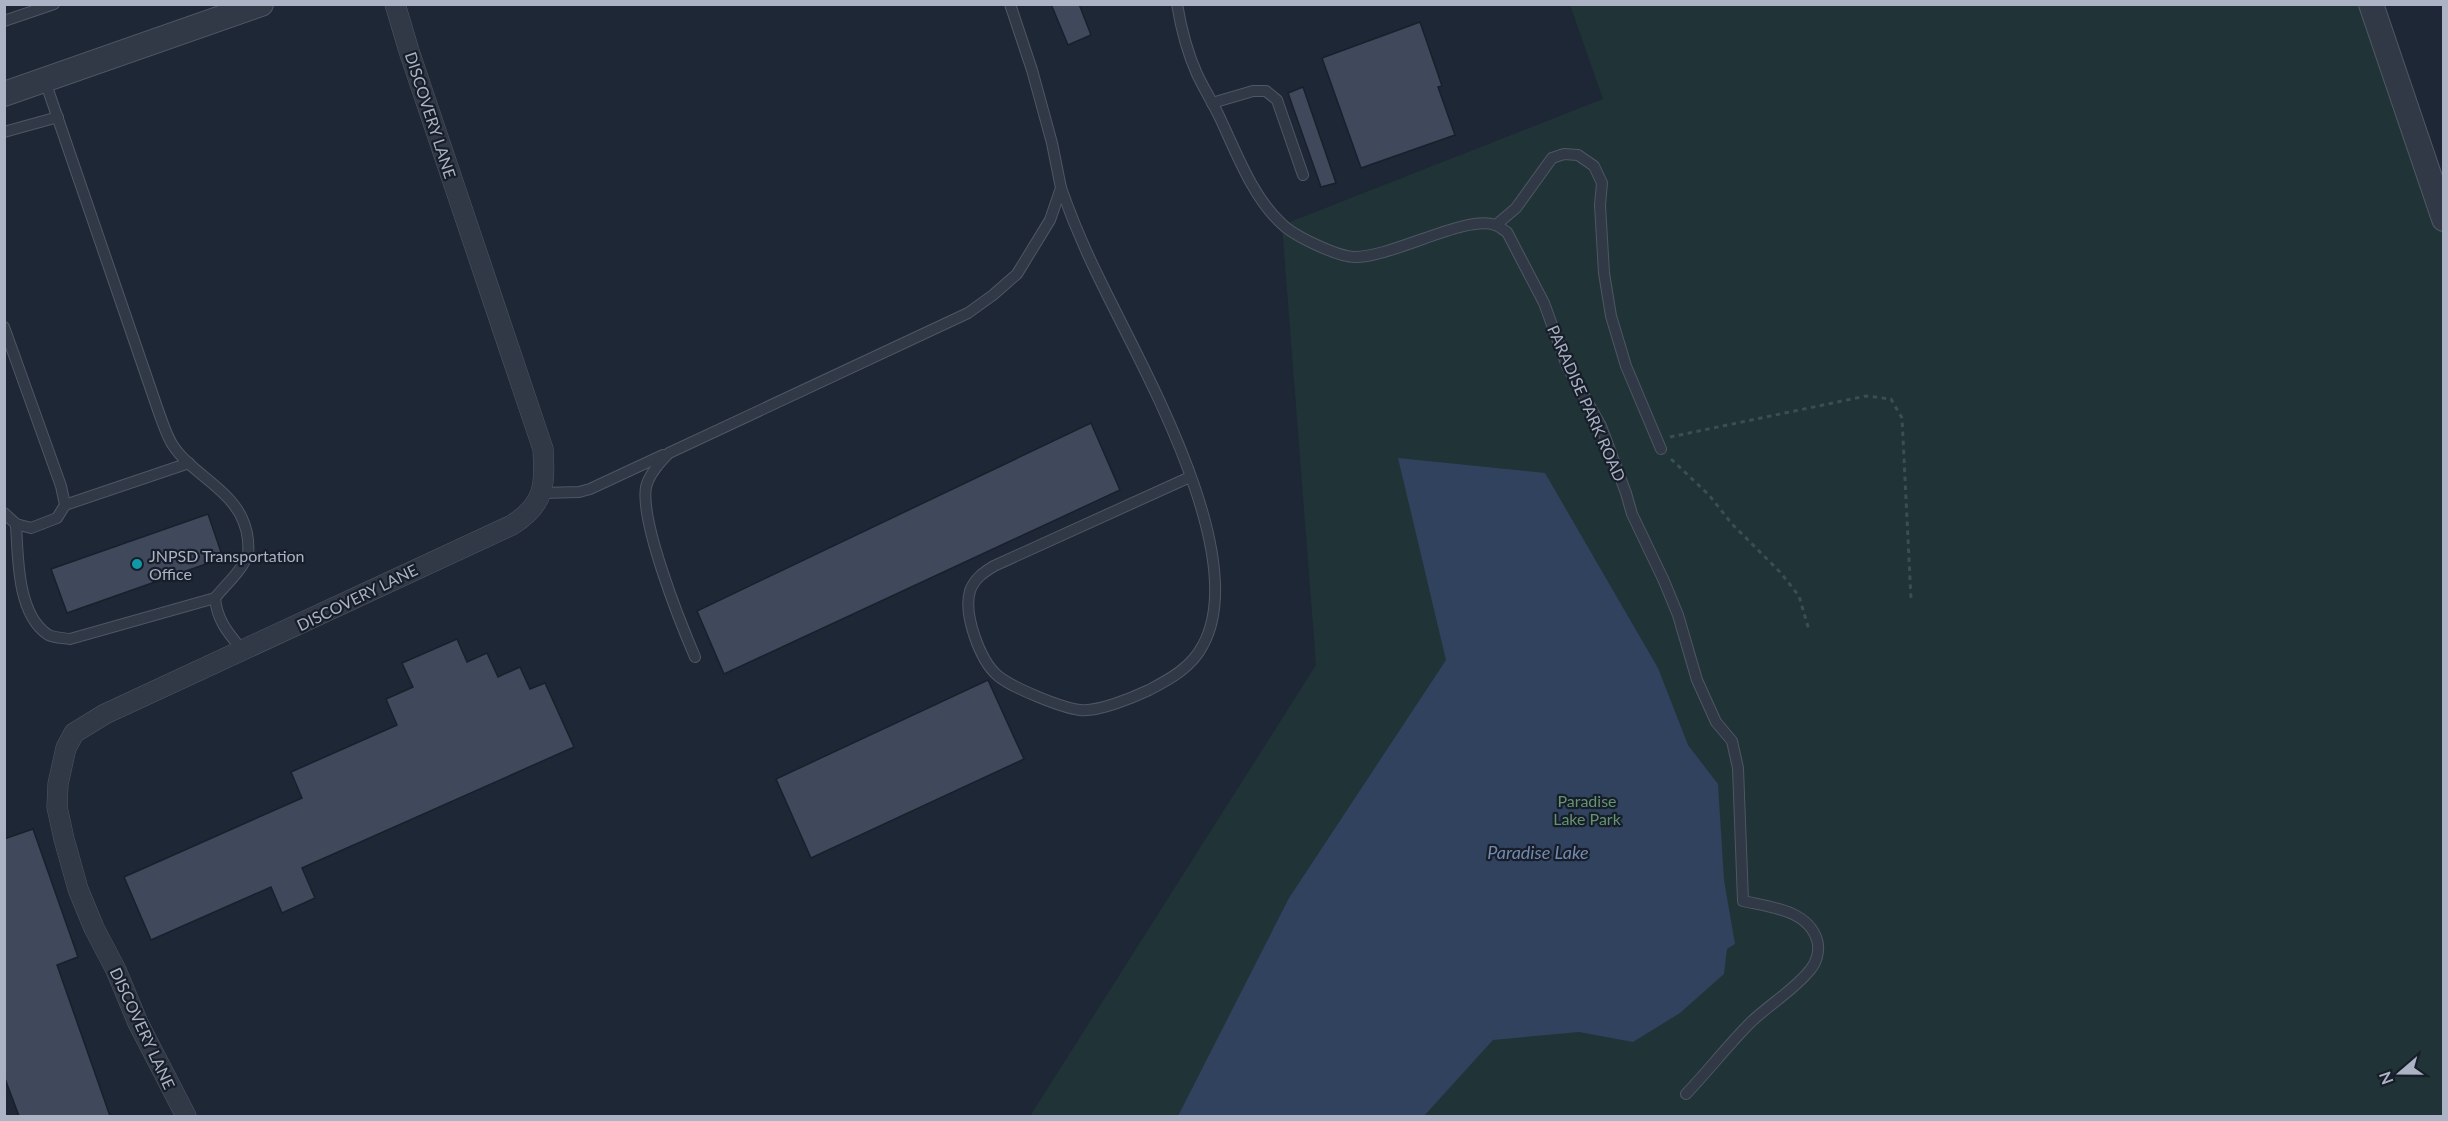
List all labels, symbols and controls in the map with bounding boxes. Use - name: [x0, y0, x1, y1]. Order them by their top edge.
- street label: DISCOVERY LANE: [402, 49, 460, 181]
- street label: PARADISE PARK ROAD: [1544, 322, 1630, 484]
- place label: JNPSD Transportation Office: [149, 546, 305, 583]
- marker: JNPSD Transportation Office: [130, 557, 144, 571]
- street label: DISCOVERY LANE: [294, 560, 420, 634]
- park label: Paradise Lake Park: [1553, 791, 1622, 828]
- water label: Paradise Lake: [1487, 841, 1589, 863]
- street label: DISCOVERY LANE: [107, 964, 179, 1092]
- north arrow: [2370, 1043, 2430, 1103]
- text: N: [2374, 1069, 2396, 1087]

